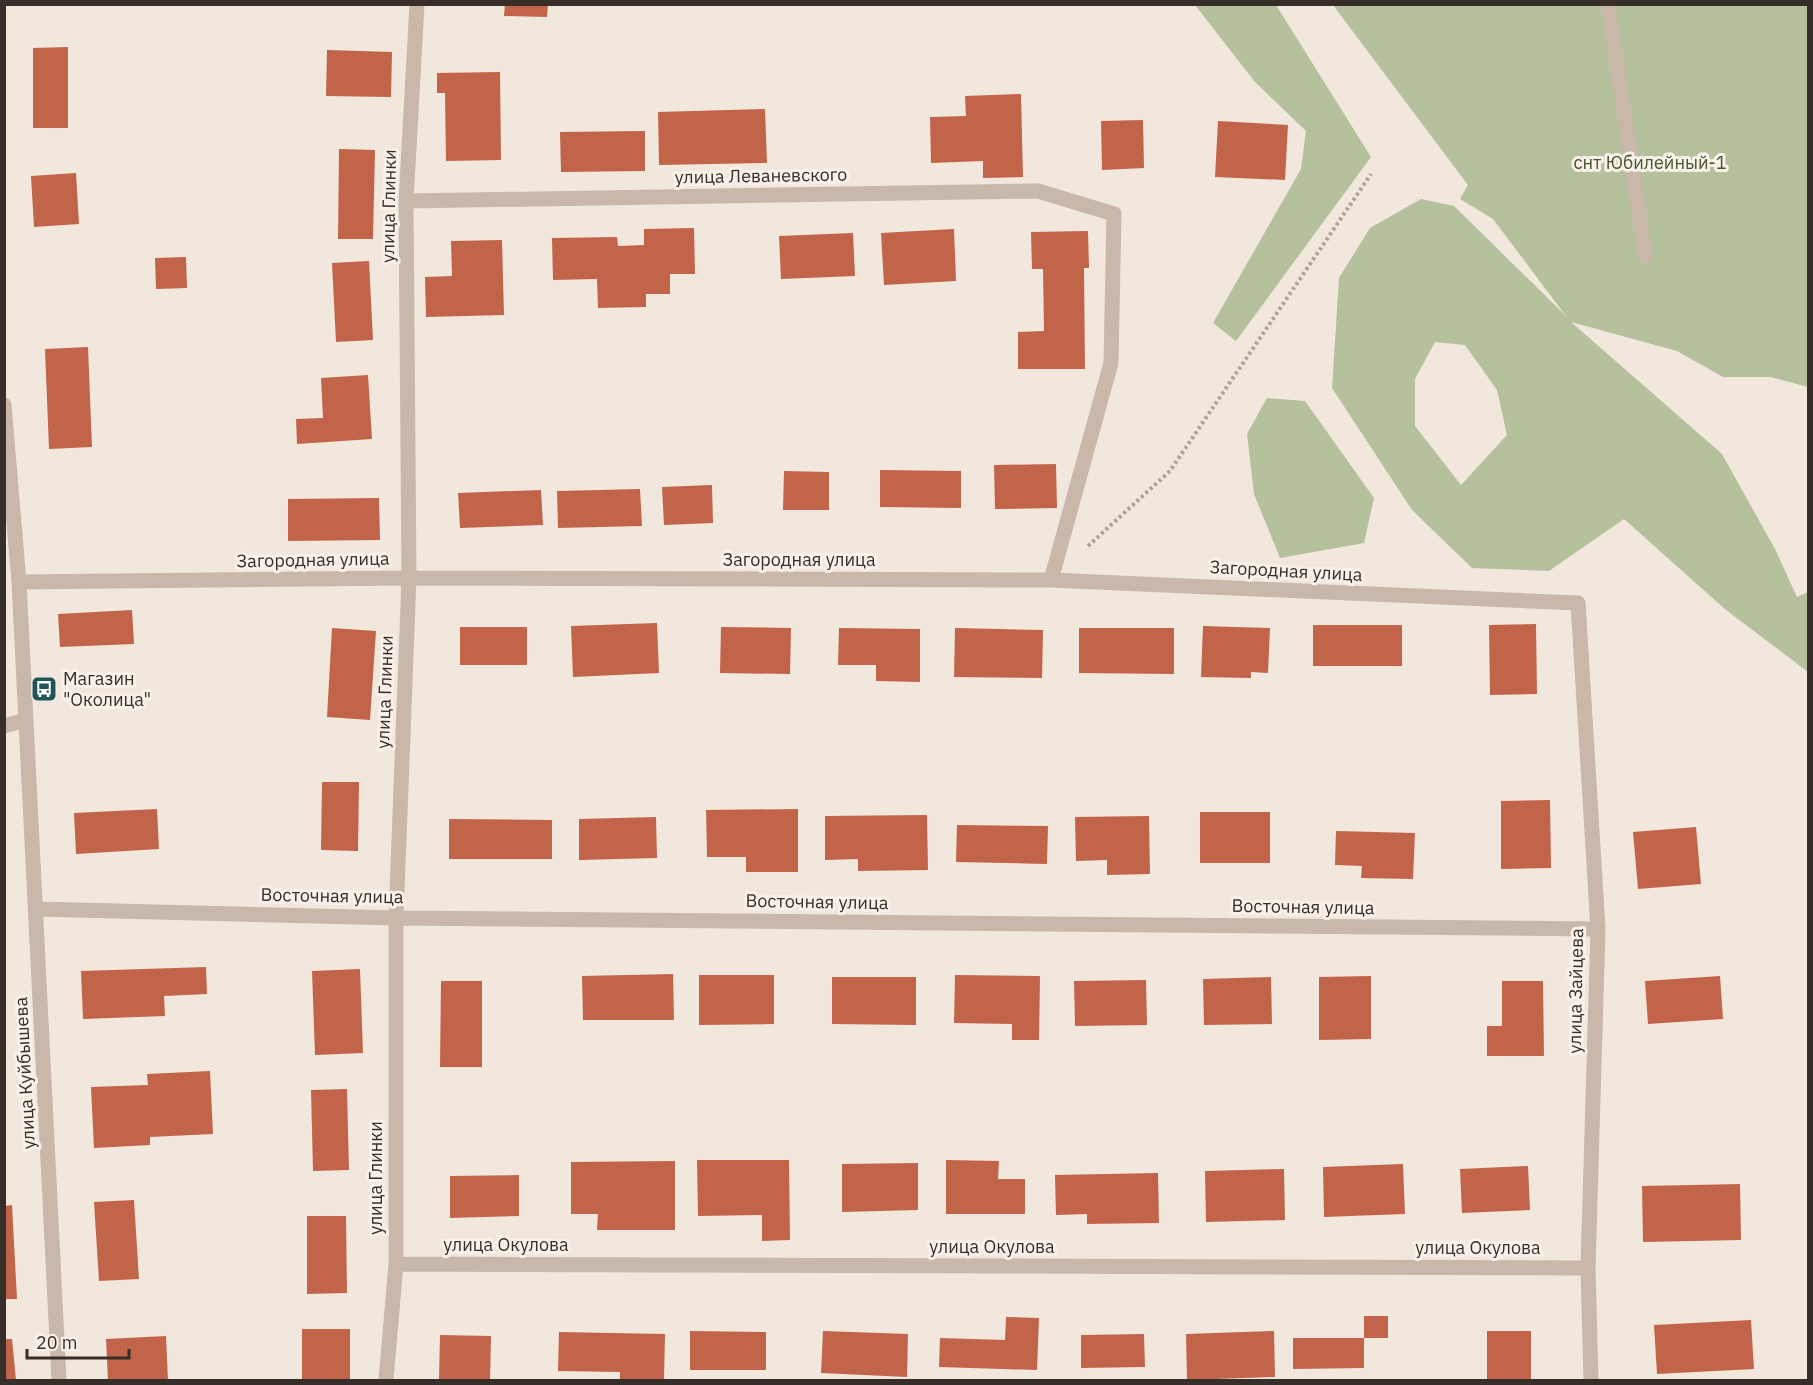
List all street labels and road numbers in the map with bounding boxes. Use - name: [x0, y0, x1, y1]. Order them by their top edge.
- street label: улица Глинки: [376, 149, 401, 263]
- street label: улица Леваневского: [674, 162, 848, 189]
- street label: Загородная улица: [236, 547, 390, 572]
- street label: Загородная улица: [722, 548, 876, 571]
- street label: Загородная улица: [1209, 555, 1363, 586]
- street label: улица Глинки: [371, 635, 398, 749]
- street label: Восточная улица: [260, 883, 404, 908]
- street label: Восточная улица: [745, 889, 889, 914]
- street label: Восточная улица: [1231, 894, 1375, 919]
- street label: улица Зайцева: [1563, 928, 1588, 1054]
- street label: улица Куйбышева: [9, 996, 40, 1150]
- street label: улица Глинки: [364, 1121, 387, 1235]
- street label: улица Окулова: [443, 1233, 569, 1256]
- street label: улица Окулова: [929, 1235, 1055, 1258]
- street label: улица Окулова: [1415, 1236, 1541, 1259]

